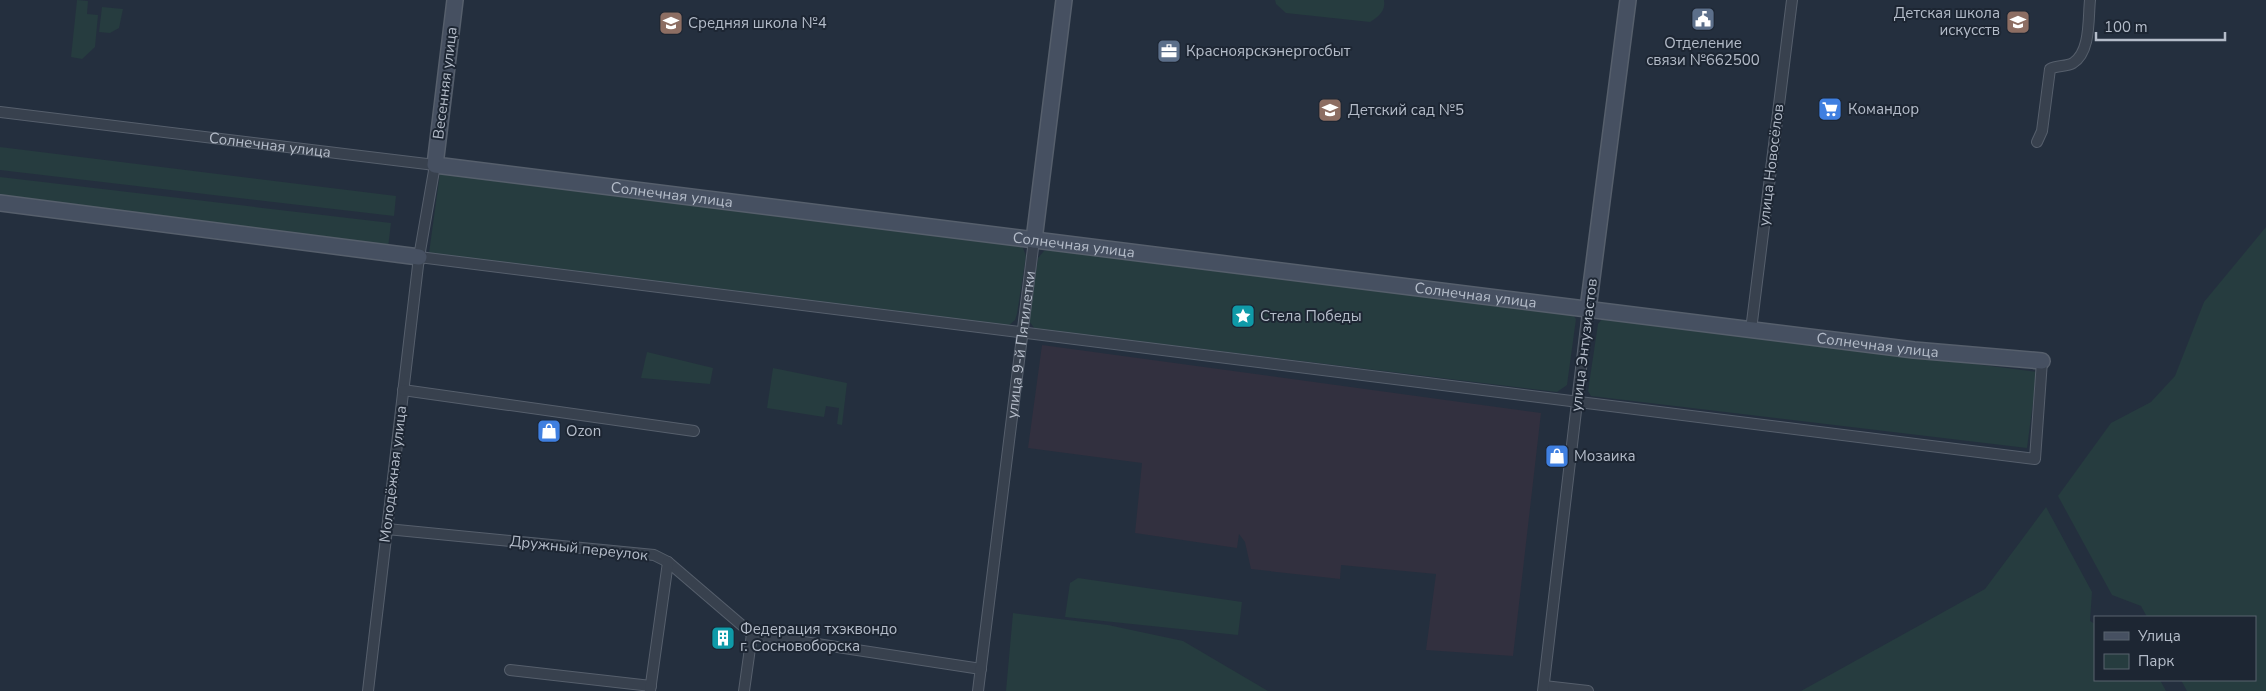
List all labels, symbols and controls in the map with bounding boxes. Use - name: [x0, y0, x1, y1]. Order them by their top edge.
- place label: Детская школа искусств: [1894, 3, 2000, 40]
- public building icon: Отделение связи №662500: [1690, 6, 1716, 32]
- school or university icon: Детская школа искусств: [2005, 9, 2031, 35]
- school or university icon: Средняя школа №4: [658, 10, 684, 36]
- scale bar: [2096, 10, 2225, 42]
- place label: Средняя школа №4: [688, 13, 827, 33]
- text: 100 m: [2104, 17, 2148, 37]
- street label: Весенняя улица: [428, 26, 462, 140]
- place label: Отделение связи №662500: [1646, 33, 1760, 70]
- office icon: Красноярскэнергосбыт: [1156, 38, 1182, 64]
- place label: Красноярскэнергосбыт: [1186, 41, 1351, 61]
- supermarket icon: Командор: [1817, 96, 1843, 122]
- school or university icon: Детский сад №5: [1317, 97, 1343, 123]
- place label: Командор: [1848, 99, 1919, 119]
- place label: Детский сад №5: [1348, 100, 1464, 120]
- street label: улица Новосёлов: [1754, 103, 1788, 227]
- street label: Солнечная улица: [208, 128, 332, 162]
- street label: Солнечная улица: [610, 177, 734, 212]
- street label: Солнечная улица: [1012, 227, 1136, 262]
- street label: улица 9-й Пятилетки: [1002, 270, 1040, 420]
- street label: улица Энтузиастов: [1566, 277, 1602, 413]
- street label: Солнечная улица: [1413, 278, 1538, 313]
- place icon: Стела Победы: [1230, 303, 1256, 329]
- place label: Стела Победы: [1260, 306, 1362, 326]
- street label: Солнечная улица: [1815, 328, 1939, 362]
- street label: Молодёжная улица: [375, 404, 411, 544]
- shop icon: Ozon: [536, 418, 562, 444]
- place label: Ozon: [566, 421, 601, 441]
- shop icon: Мозаика: [1544, 443, 1570, 469]
- place label: Мозаика: [1574, 446, 1636, 466]
- street label: Дружный переулок: [509, 531, 649, 565]
- legend: [2094, 616, 2256, 681]
- place label: Федерация тхэквондо г. Сосновоборска: [740, 619, 897, 656]
- building icon: Федерация тхэквондо г. Сосновоборска: [710, 625, 736, 651]
- text: Улица: [2137, 626, 2181, 646]
- text: Парк: [2138, 651, 2174, 671]

